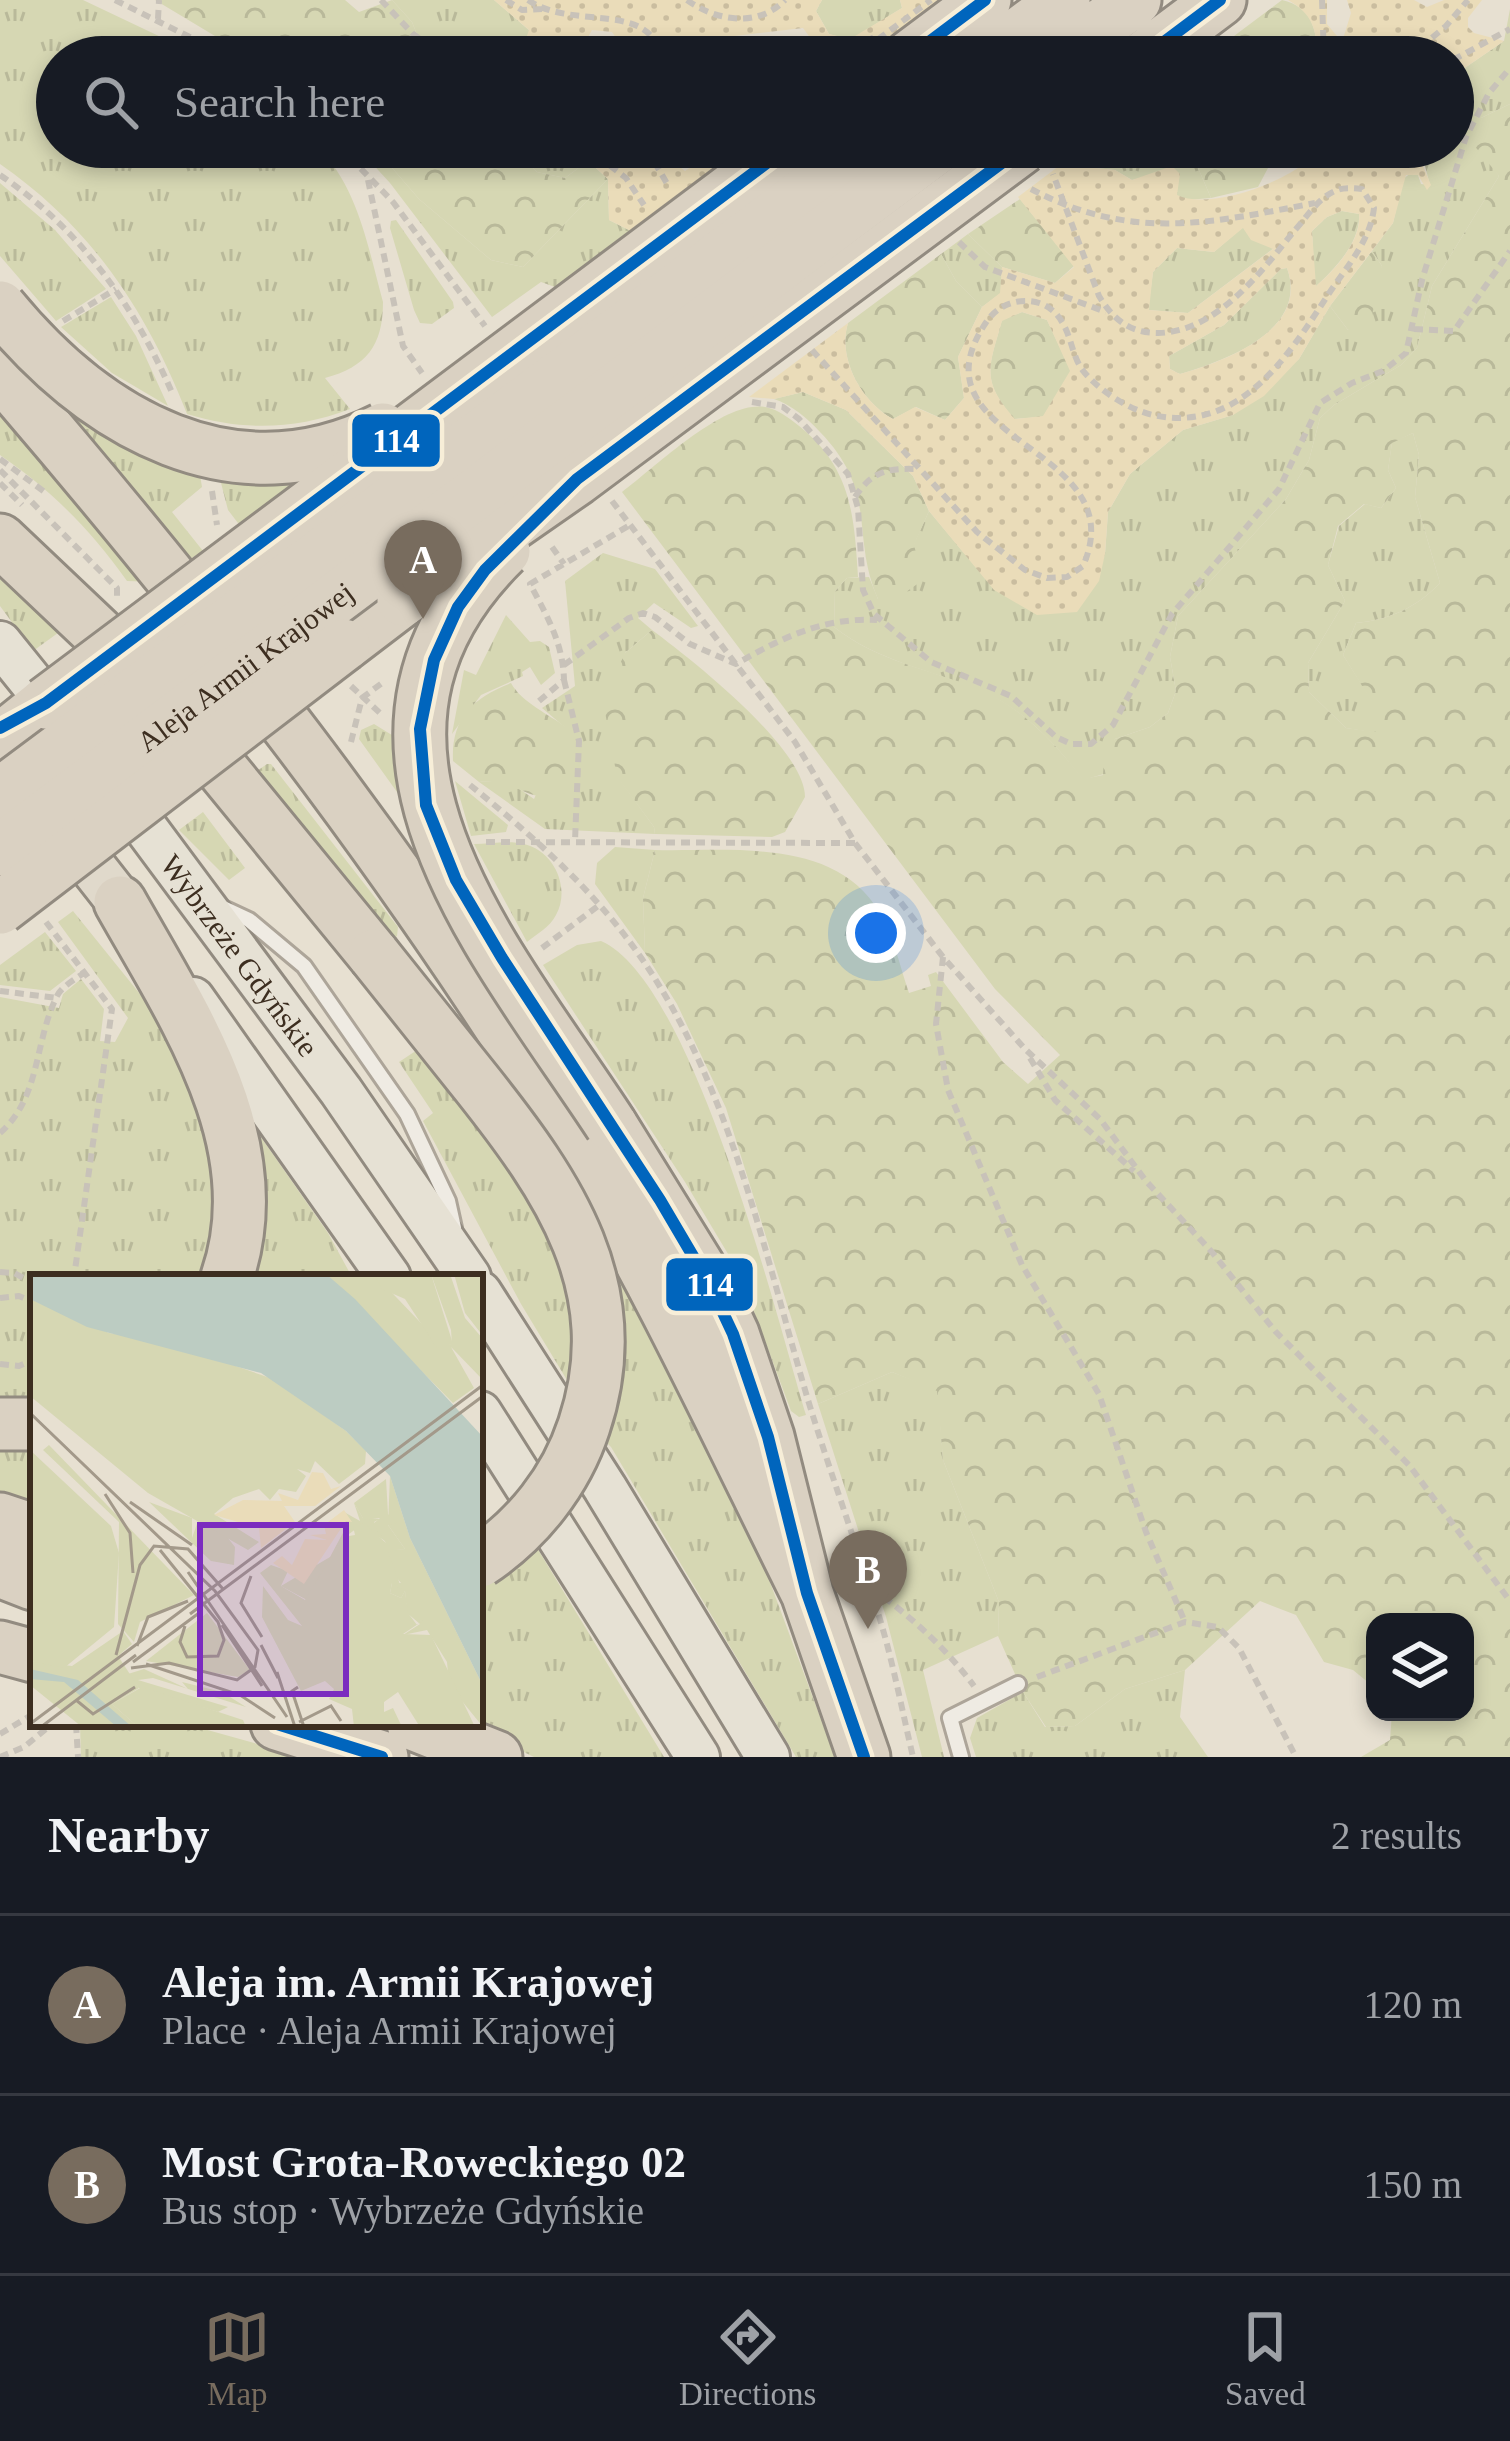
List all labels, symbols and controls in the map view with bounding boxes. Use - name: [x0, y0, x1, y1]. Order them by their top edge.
- search box: [36, 36, 1474, 168]
- icon: search: [78, 69, 144, 135]
- text: Search here: [174, 77, 385, 127]
- line badge: 114: [350, 412, 442, 469]
- text: 114: [372, 423, 420, 459]
- pin: A: [384, 520, 462, 619]
- street label: Aleja Armii Krajowej: [130, 575, 359, 758]
- street label: Wybrzeże Gdyńskie: [154, 848, 325, 1062]
- your location: [846, 903, 906, 963]
- line badge: 114: [664, 1256, 755, 1313]
- text: 114: [686, 1267, 734, 1303]
- inset map: [30, 1274, 483, 1727]
- pin: B: [829, 1530, 907, 1629]
- map controls: [1366, 1613, 1474, 1721]
- button: layers: [1366, 1613, 1474, 1721]
- text: Nearby: [48, 1807, 209, 1863]
- text: 2 results: [1331, 1814, 1462, 1857]
- text: Aleja im. Armii Krajowej: [162, 1957, 654, 2007]
- text: A: [73, 1983, 101, 2026]
- text: 120 m: [1363, 1983, 1462, 2026]
- text: Place · Aleja Armii Krajowej: [162, 2009, 617, 2052]
- text: Most Grota-Roweckiego 02: [162, 2137, 686, 2187]
- text: B: [74, 2163, 100, 2206]
- text: 150 m: [1363, 2163, 1462, 2206]
- text: Bus stop · Wybrzeże Gdyńskie: [162, 2189, 644, 2232]
- tab: Map: [204, 2304, 270, 2413]
- tab: Directions: [679, 2304, 816, 2413]
- tab: Saved: [1225, 2304, 1306, 2413]

